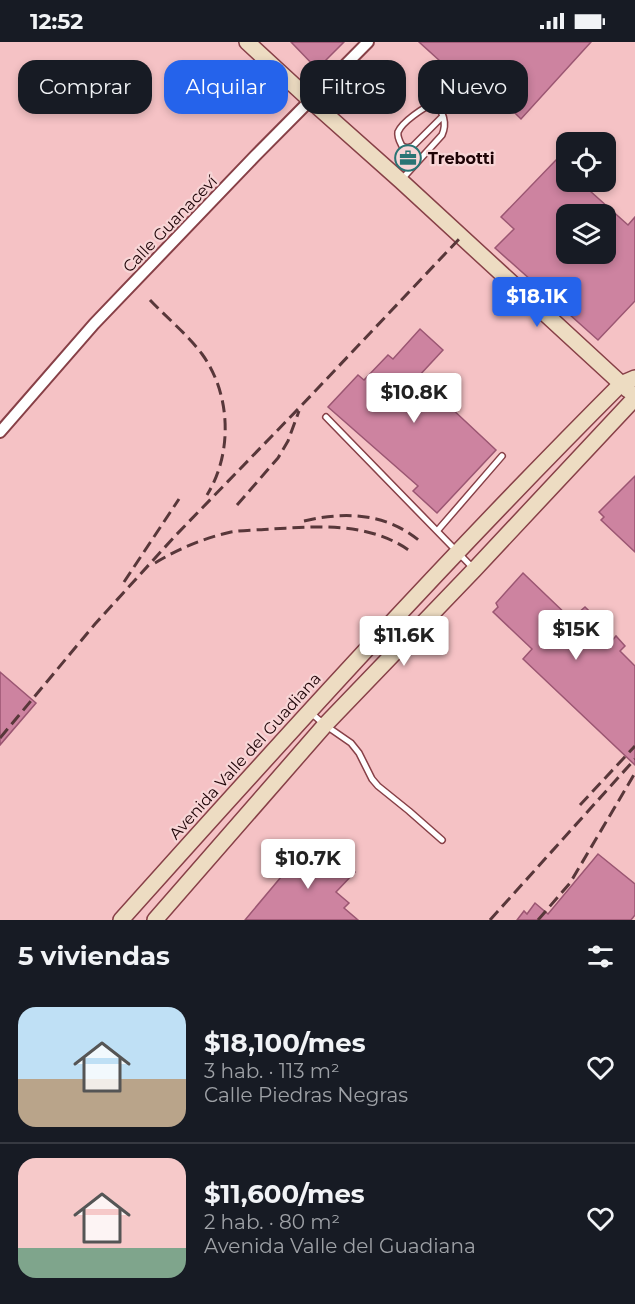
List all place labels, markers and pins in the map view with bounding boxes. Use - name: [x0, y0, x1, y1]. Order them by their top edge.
- office icon: Trebotti: [393, 143, 423, 173]
- place label: Trebotti: [428, 149, 495, 168]
- pin: $18.1K: [488, 277, 586, 328]
- pin: $10.8K: [365, 373, 463, 424]
- pin: $15K: [540, 610, 612, 661]
- pin: $11.6K: [355, 616, 453, 667]
- pin: $10.7K: [259, 839, 357, 890]

